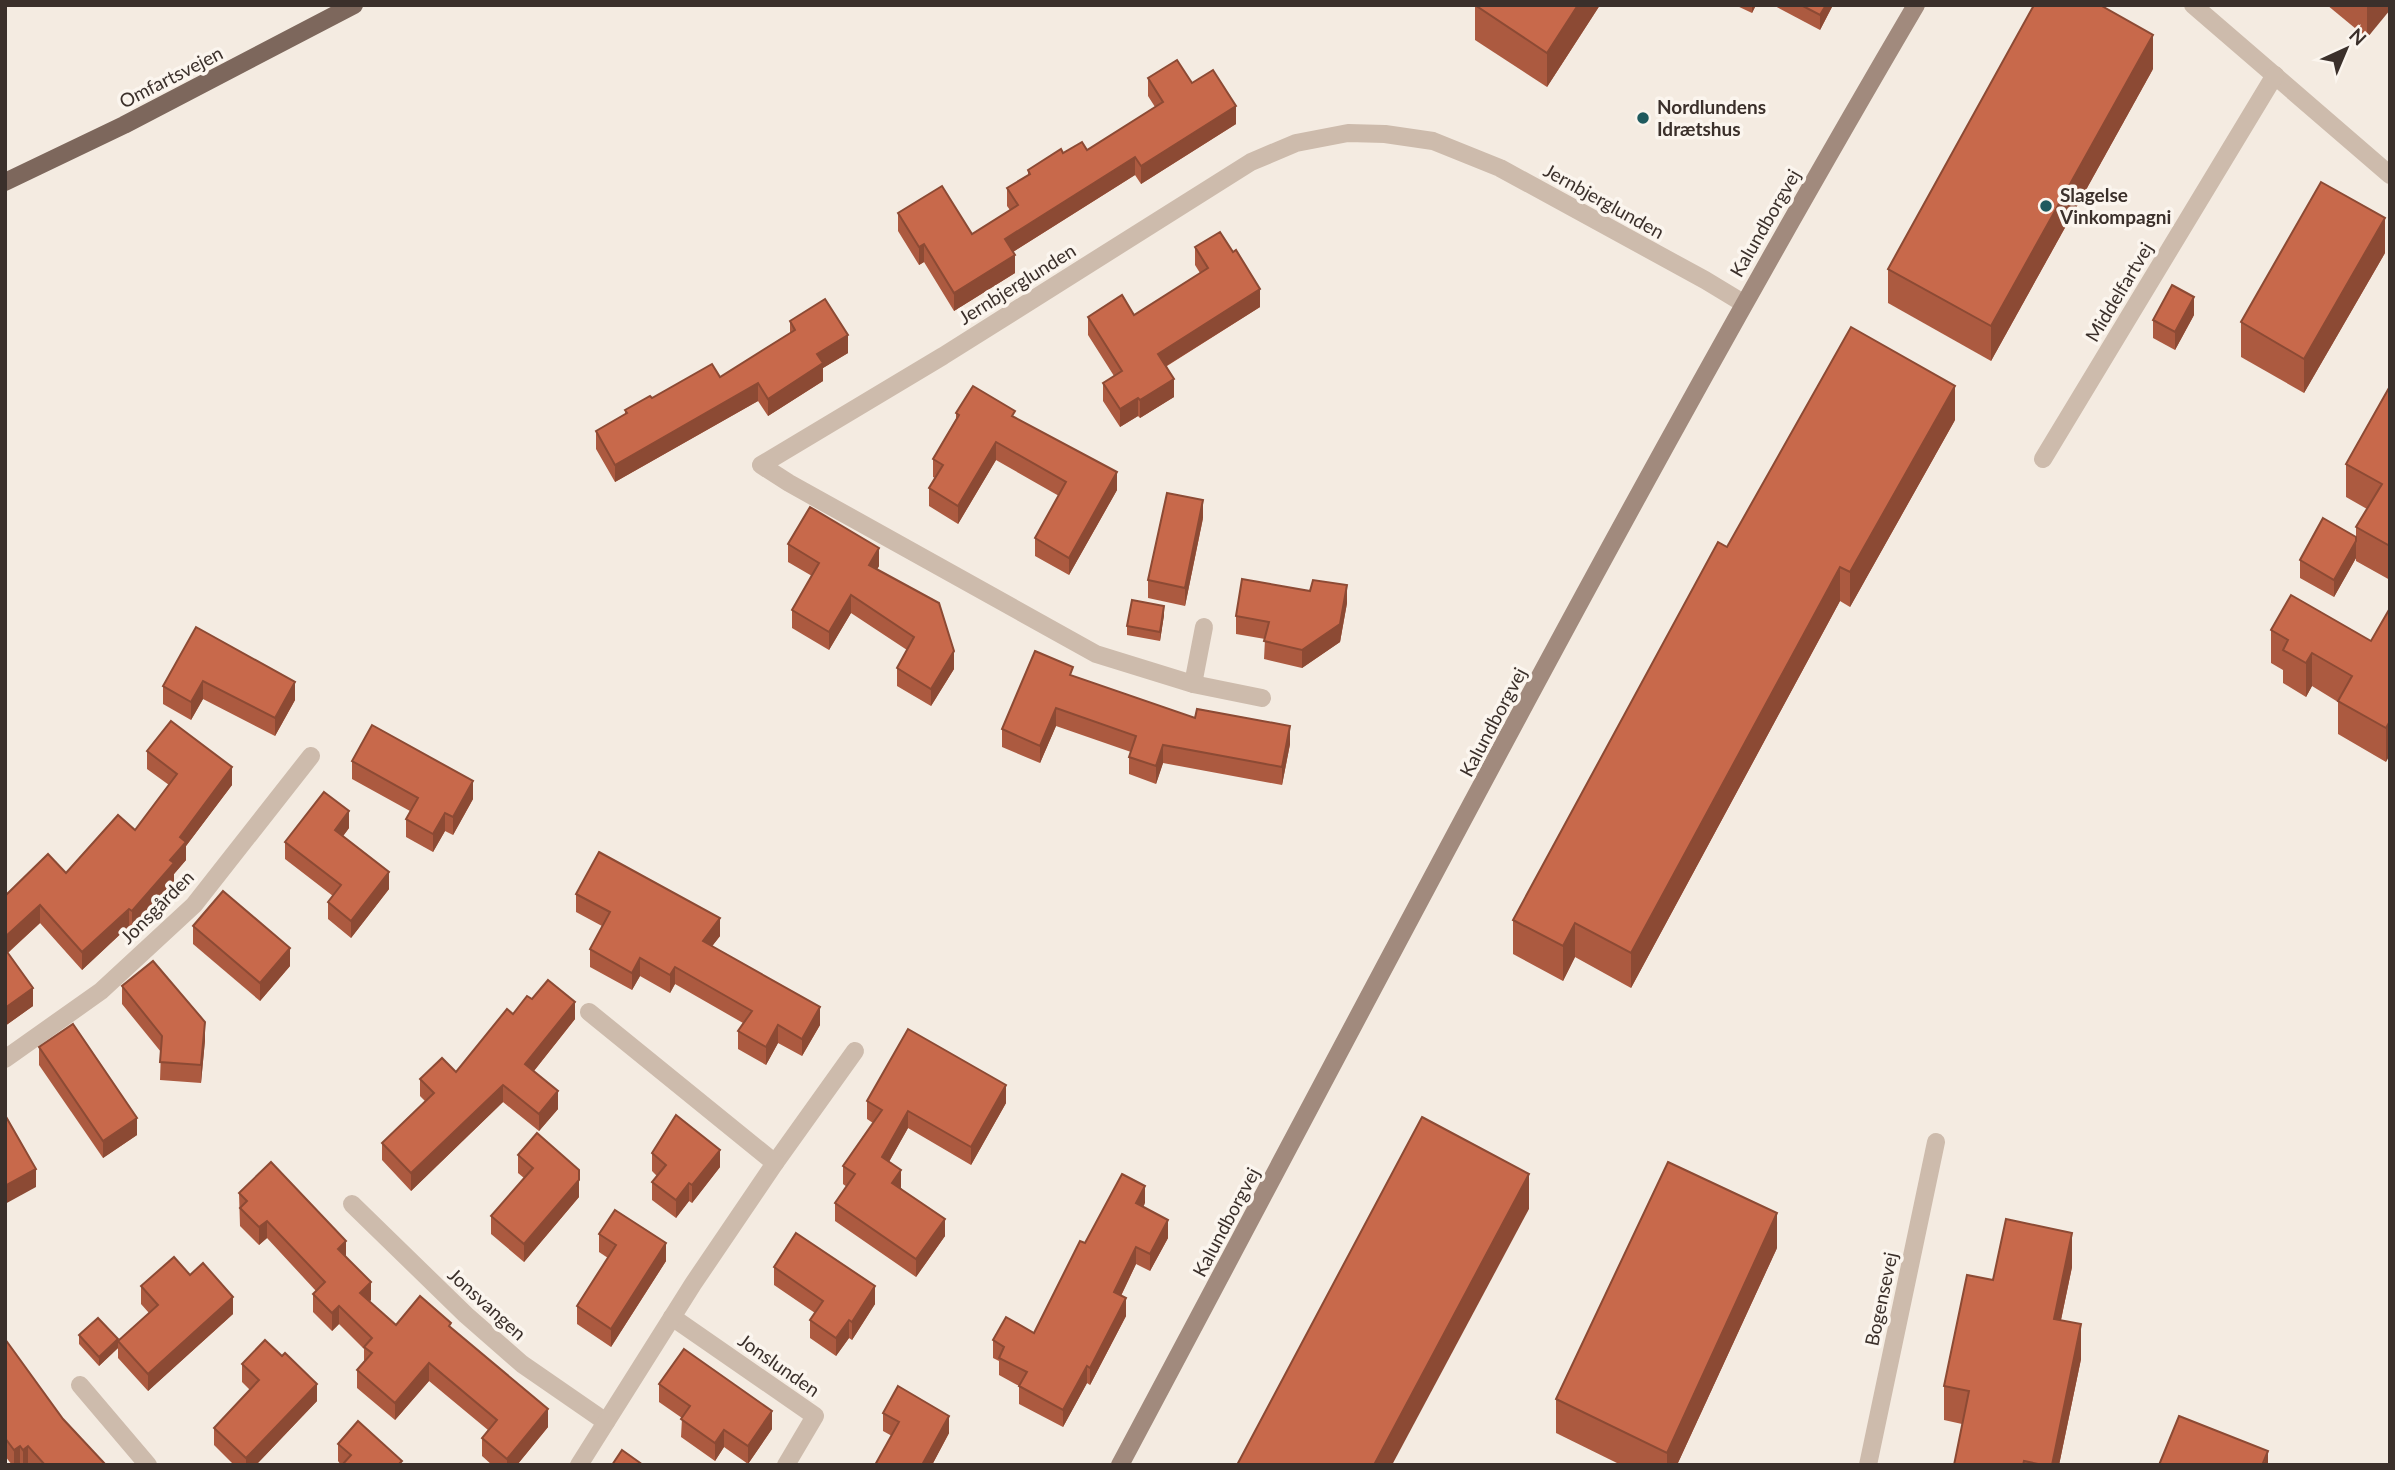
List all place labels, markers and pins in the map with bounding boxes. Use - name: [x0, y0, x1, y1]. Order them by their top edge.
- place label: Nordlundens Idrætshus: [1657, 95, 1766, 140]
- marker: Nordlundens Idrætshus: [1635, 110, 1651, 126]
- place label: Slagelse Vinkompagni: [2059, 183, 2171, 228]
- marker: Slagelse Vinkompagni: [2038, 198, 2054, 214]

